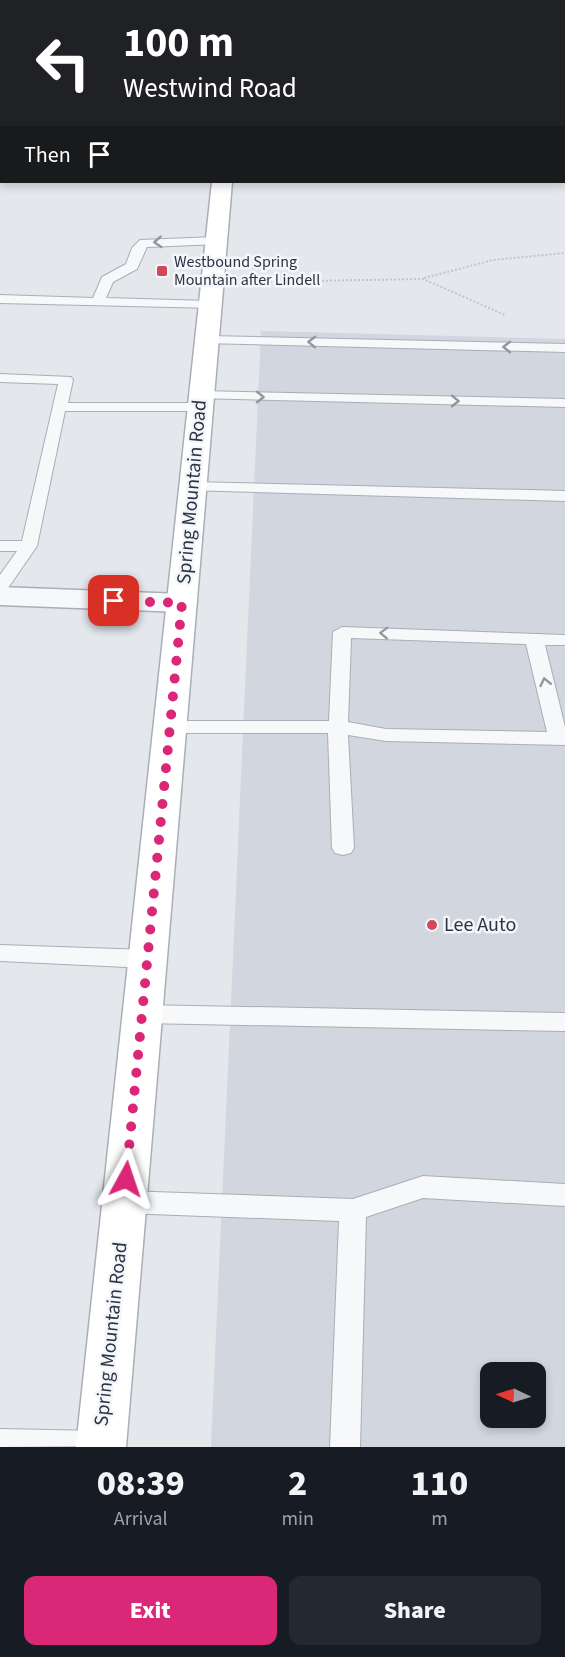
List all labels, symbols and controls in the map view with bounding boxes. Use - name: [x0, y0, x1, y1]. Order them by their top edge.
- text: 100 m: [123, 13, 234, 73]
- icon: left: [24, 24, 102, 102]
- text: Westwind Road: [123, 69, 297, 108]
- icon: arrive: [83, 138, 116, 171]
- text: Then: [24, 139, 71, 171]
- one-way arrow: [153, 235, 162, 248]
- place label: Westbound Spring Mountain after Lindell: [174, 251, 320, 291]
- marker: Westbound Spring Mountain after Lindell: [155, 264, 169, 278]
- one-way arrow: [307, 336, 316, 348]
- one-way arrow: [502, 340, 511, 353]
- one-way arrow: [255, 390, 264, 403]
- one-way arrow: [450, 395, 459, 407]
- street label: Spring Mountain Road: [170, 399, 214, 585]
- pin: [88, 575, 139, 626]
- icon: arrive: [97, 584, 130, 617]
- one-way arrow: [380, 627, 389, 640]
- one-way arrow: [539, 677, 552, 687]
- place label: Lee Auto: [444, 911, 516, 939]
- marker: Lee Auto: [425, 918, 439, 932]
- position arrow: [94, 1147, 158, 1211]
- street label: Spring Mountain Road: [87, 1241, 135, 1427]
- north arrow: [480, 1362, 546, 1428]
- map controls: [480, 1362, 546, 1428]
- text: 08:39: [97, 1458, 185, 1509]
- text: 2: [288, 1458, 307, 1509]
- text: 110: [411, 1458, 468, 1509]
- text: Arrival: [114, 1505, 168, 1533]
- text: min: [281, 1505, 314, 1533]
- text: m: [431, 1505, 448, 1533]
- button: Exit: [24, 1576, 277, 1645]
- button: Share: [289, 1576, 541, 1645]

